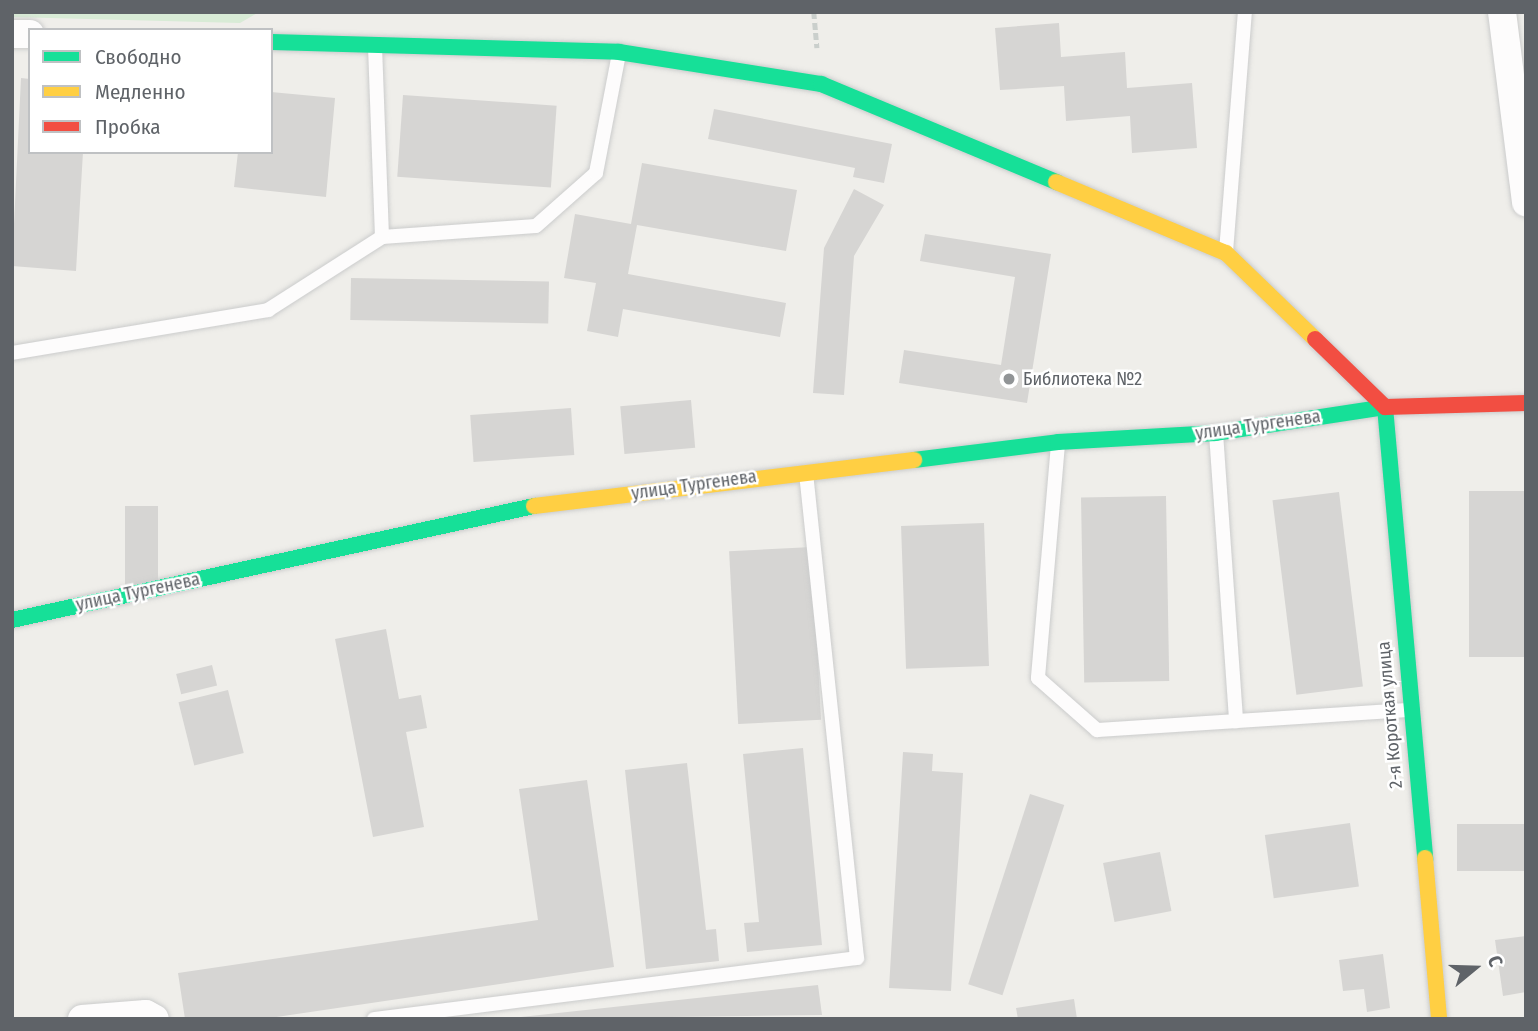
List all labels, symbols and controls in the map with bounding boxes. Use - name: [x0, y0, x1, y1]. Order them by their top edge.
- legend: [28, 28, 273, 154]
- text: Свободно: [95, 44, 181, 70]
- text: Медленно: [95, 79, 185, 105]
- text: Пробка: [95, 114, 161, 140]
- place label: Библиотека №2: [1023, 368, 1142, 390]
- marker: Библиотека №2: [1001, 371, 1017, 387]
- street label: улица Тургенева: [1194, 406, 1322, 444]
- street label: улица Тургенева: [630, 466, 758, 504]
- street label: улица Тургенева: [74, 568, 202, 616]
- street label: 2-я Короткая улица: [1373, 641, 1407, 789]
- north arrow: [1440, 933, 1510, 1003]
- text: С: [1483, 953, 1508, 969]

